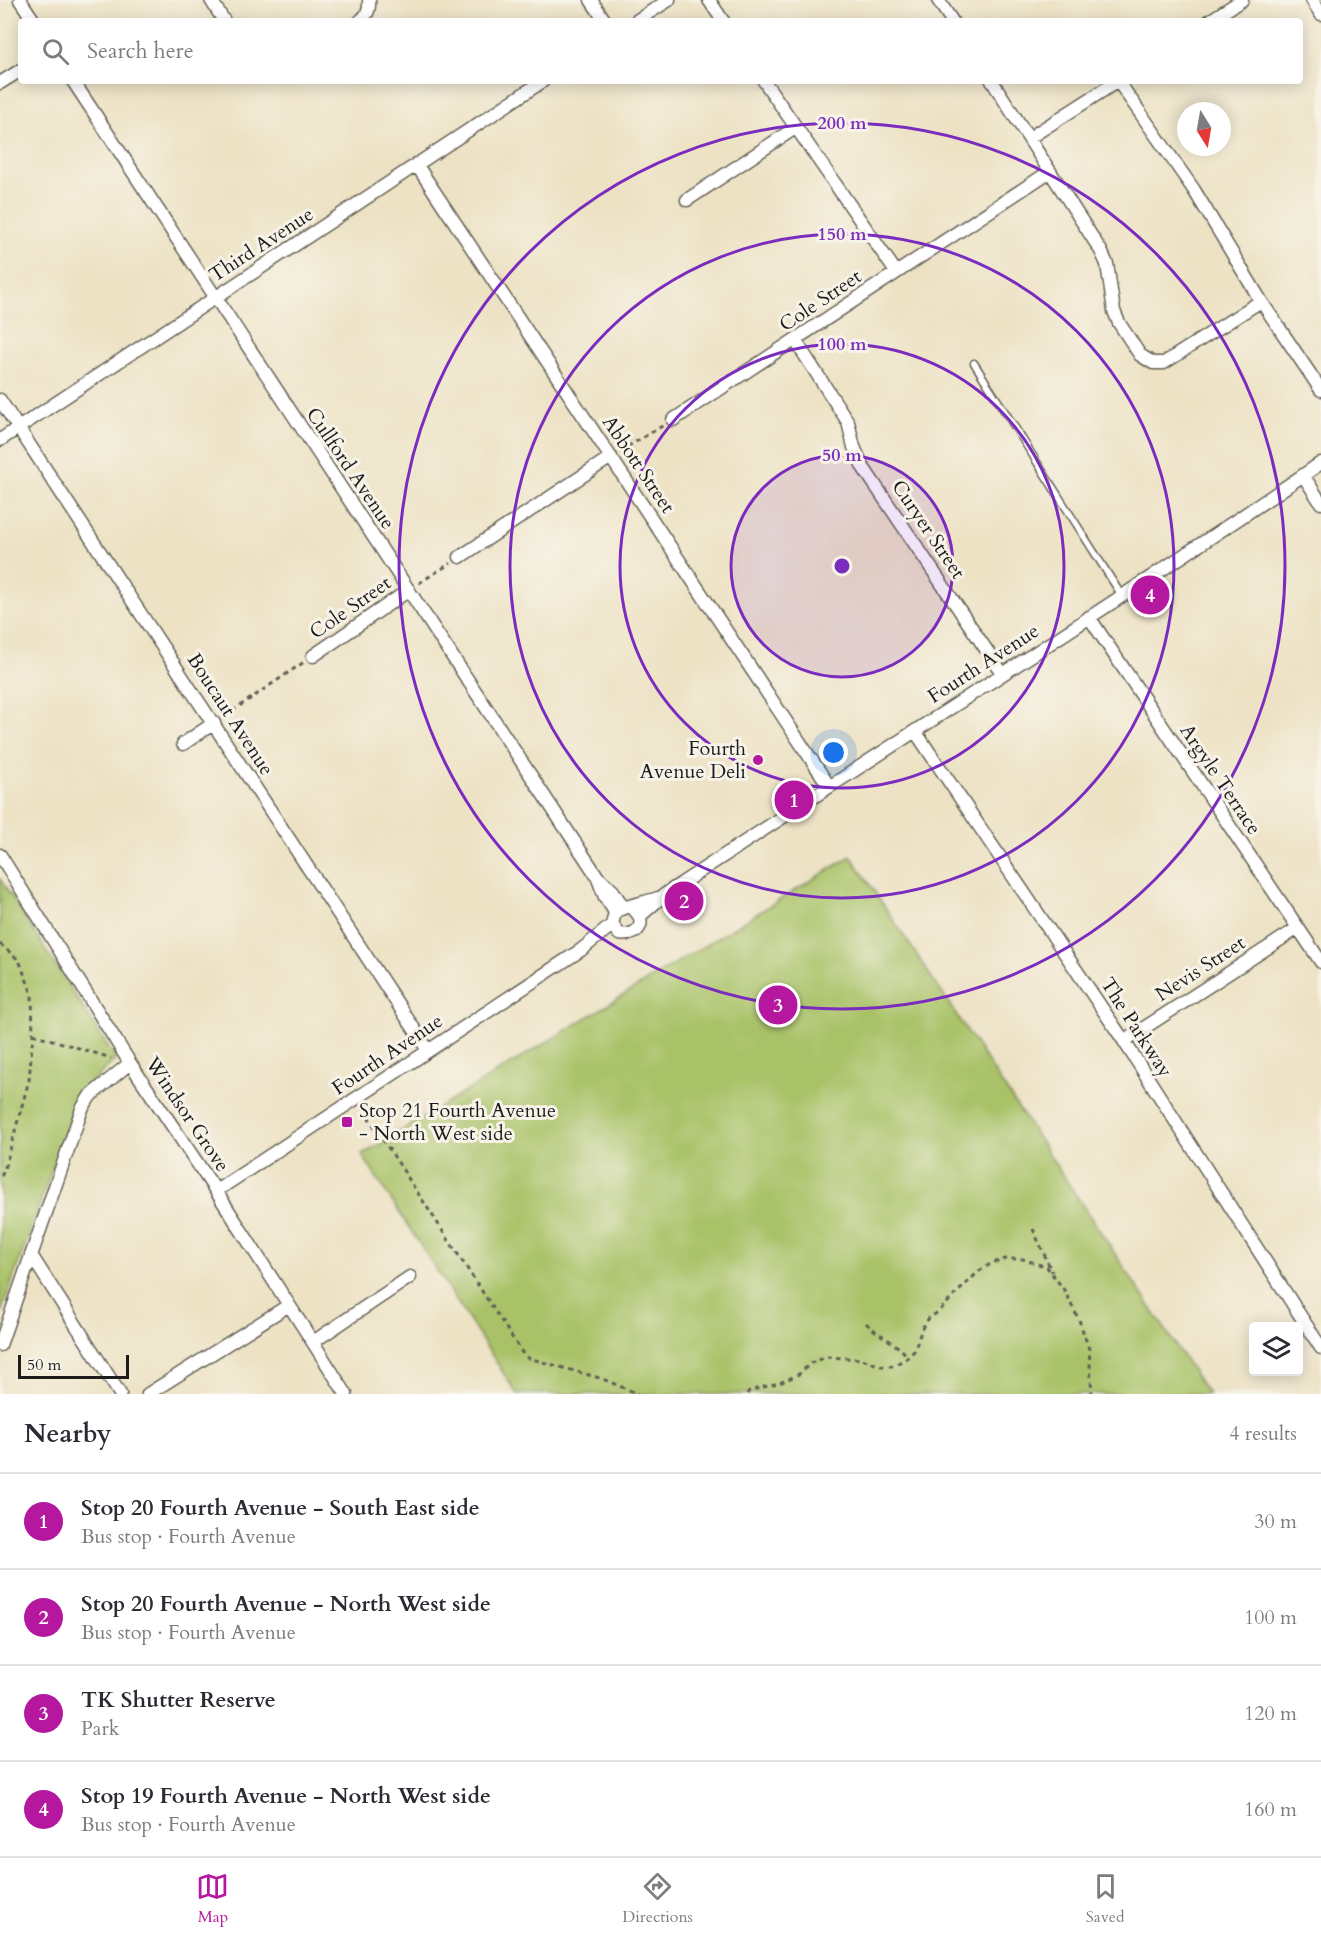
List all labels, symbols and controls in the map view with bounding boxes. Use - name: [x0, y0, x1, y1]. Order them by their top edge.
- search box: [18, 18, 1303, 84]
- icon: search: [39, 35, 72, 68]
- text: Search here: [87, 36, 194, 66]
- north arrow: [1177, 102, 1231, 156]
- text: 200 m: [817, 111, 867, 136]
- street label: Third Avenue: [204, 201, 319, 288]
- text: 150 m: [817, 222, 867, 247]
- street label: Cole Street: [774, 263, 867, 338]
- text: 100 m: [817, 332, 867, 357]
- street label: Cullford Avenue: [300, 402, 401, 534]
- street label: Abbott Street: [596, 410, 682, 519]
- text: 50 m: [822, 443, 862, 468]
- street label: Curyer Street: [886, 474, 972, 585]
- centre of rings: [832, 556, 852, 576]
- street label: Cole Street: [304, 569, 397, 645]
- pin: 4: [1130, 572, 1170, 618]
- street label: Fourth Avenue: [922, 617, 1044, 710]
- street label: Boucaut Avenue: [181, 648, 280, 781]
- street label: Argyle Terrace: [1174, 719, 1268, 840]
- place label: Fourth Avenue Deli: [640, 735, 746, 785]
- your location: [819, 738, 848, 767]
- marker: Fourth Avenue Deli: [751, 753, 765, 767]
- pin: 1: [774, 778, 814, 822]
- pin: 2: [664, 878, 704, 924]
- street label: Nevis Street: [1150, 929, 1251, 1008]
- street label: The Parkway: [1094, 972, 1179, 1083]
- pin: 3: [758, 982, 798, 1028]
- street label: Fourth Avenue: [327, 1007, 448, 1101]
- street label: Windsor Grove: [139, 1051, 236, 1177]
- place label: Stop 21 Fourth Avenue - North West side: [359, 1097, 556, 1147]
- marker: Stop 21 Fourth Avenue - North West side: [340, 1115, 354, 1129]
- map controls: [1249, 1322, 1303, 1376]
- button: layers: [1249, 1322, 1303, 1376]
- scale bar: [18, 1352, 129, 1380]
- text: 50 m: [27, 1354, 61, 1376]
- text: Nearby: [24, 1416, 112, 1451]
- text: 4 results: [1229, 1420, 1297, 1447]
- text: Stop 20 Fourth Avenue - South East side: [81, 1493, 480, 1523]
- text: 1: [38, 1508, 49, 1535]
- text: 30 m: [1254, 1508, 1297, 1535]
- text: Bus stop · Fourth Avenue: [81, 1523, 296, 1550]
- text: Stop 20 Fourth Avenue - North West side: [81, 1589, 491, 1619]
- text: 2: [38, 1604, 49, 1631]
- text: 100 m: [1244, 1604, 1297, 1631]
- text: Bus stop · Fourth Avenue: [81, 1619, 296, 1646]
- text: TK Shutter Reserve: [81, 1685, 276, 1715]
- text: 3: [38, 1700, 49, 1727]
- text: 120 m: [1244, 1700, 1297, 1727]
- text: Park: [81, 1715, 119, 1742]
- text: Stop 19 Fourth Avenue - North West side: [81, 1781, 491, 1811]
- text: 4: [38, 1796, 49, 1823]
- text: 160 m: [1244, 1796, 1297, 1823]
- text: Bus stop · Fourth Avenue: [81, 1811, 296, 1838]
- tab: Map: [196, 1870, 229, 1928]
- tab: Directions: [622, 1870, 693, 1928]
- tab: Saved: [1086, 1870, 1125, 1928]

